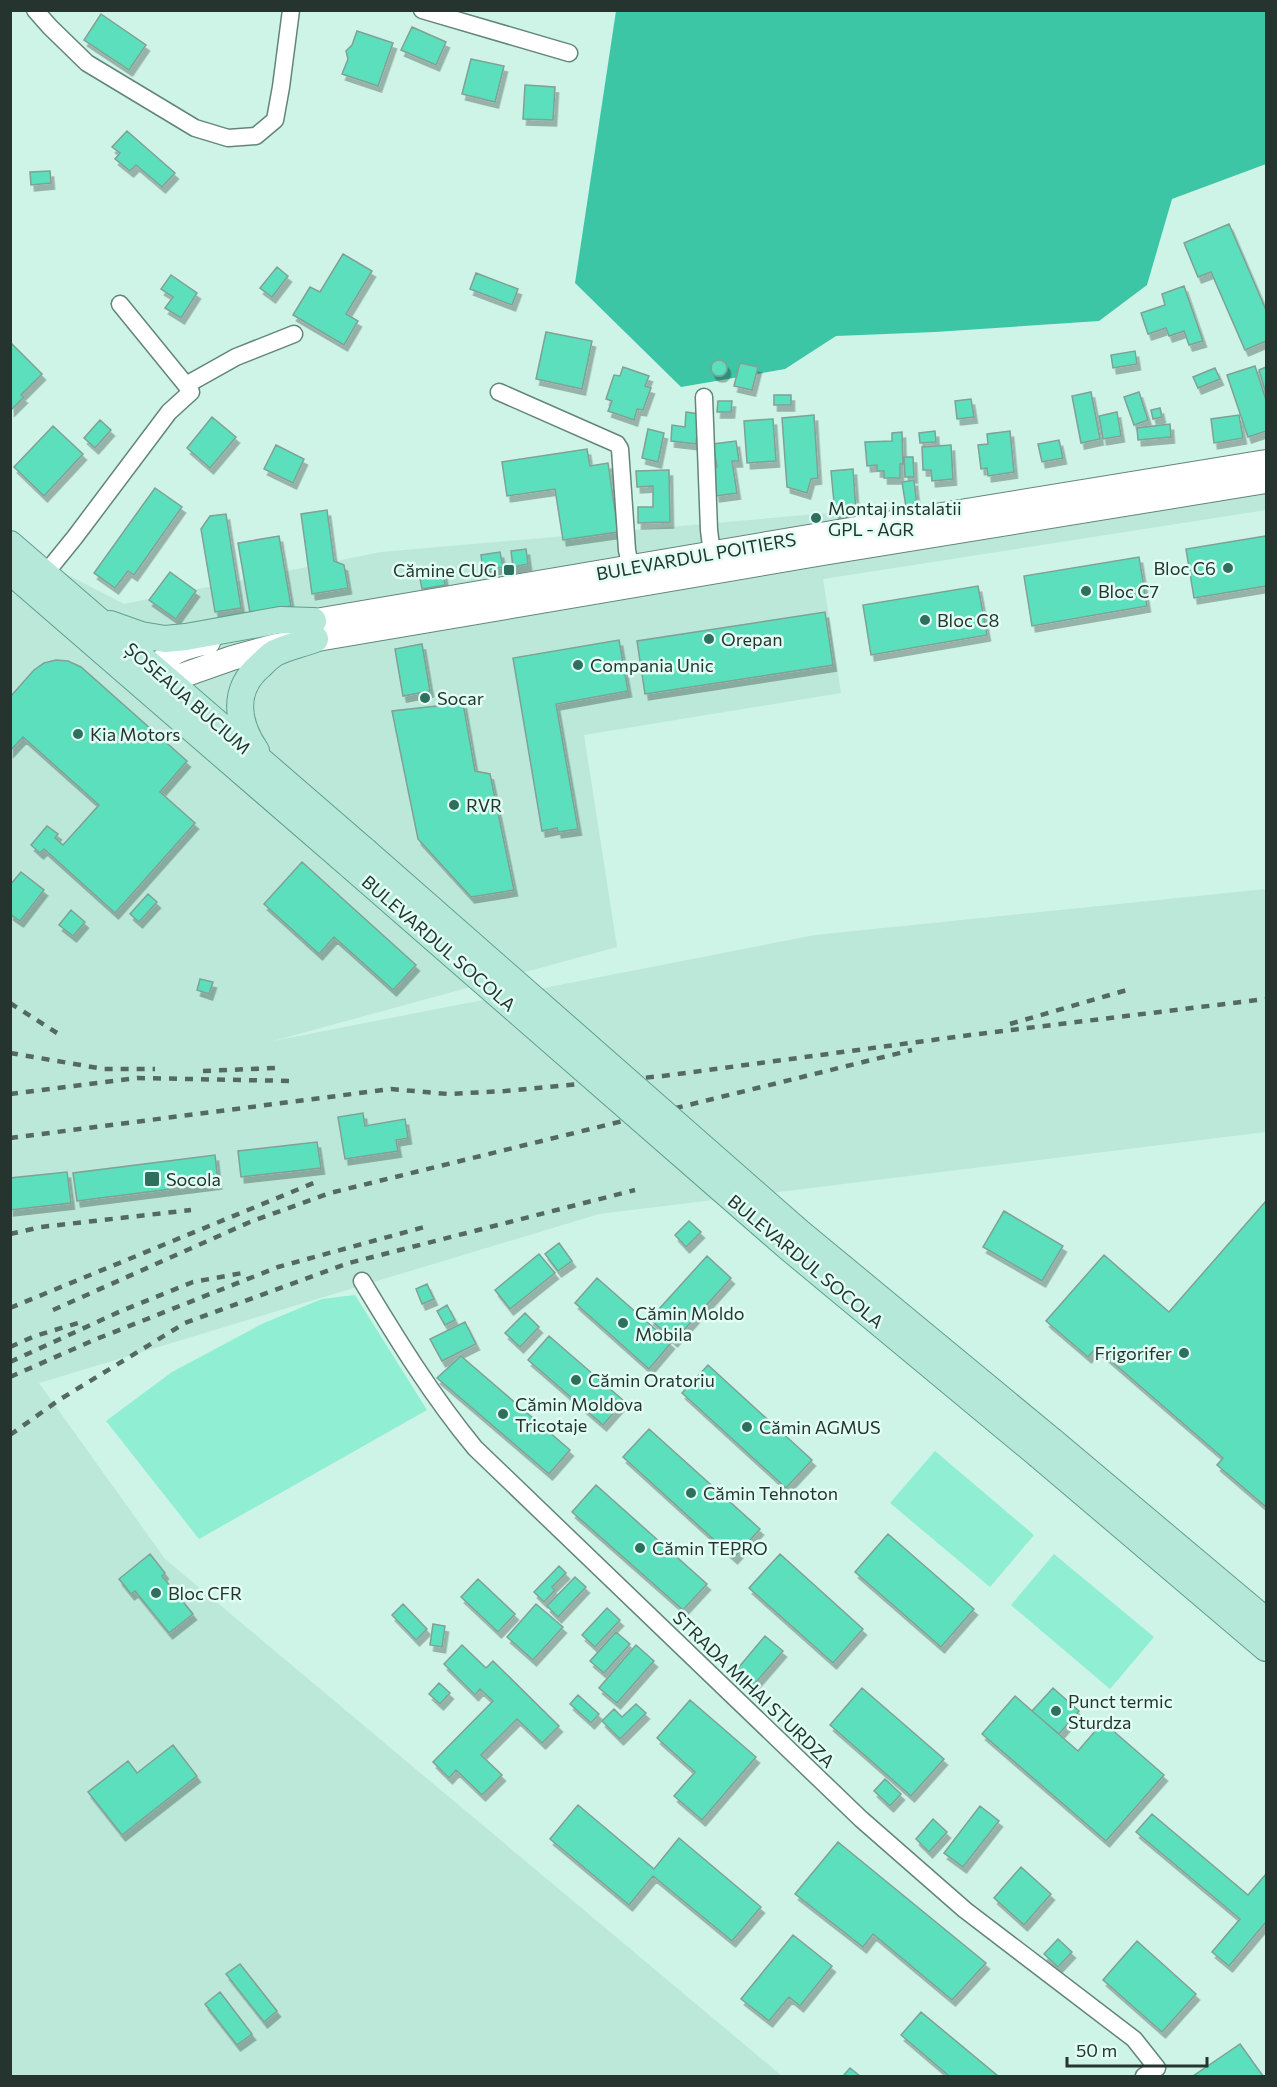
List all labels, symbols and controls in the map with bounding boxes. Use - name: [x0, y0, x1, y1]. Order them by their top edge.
- place label: Montaj instalatii GPL - AGR: [828, 497, 962, 540]
- marker: Montaj instalatii GPL - AGR: [809, 511, 823, 525]
- street label: BULEVARDUL POITIERS: [594, 528, 798, 584]
- place label: Bloc C6: [1153, 557, 1216, 579]
- place label: Cămine CUG: [393, 559, 497, 581]
- marker: Bloc C6: [1221, 561, 1235, 575]
- marker: Cămine CUG: [502, 563, 516, 577]
- place label: Bloc C7: [1098, 580, 1159, 602]
- marker: Bloc C7: [1079, 584, 1093, 598]
- place label: Bloc C8: [937, 609, 1000, 631]
- marker: Bloc C8: [918, 613, 932, 627]
- place label: Orepan: [721, 628, 782, 650]
- marker: Orepan: [702, 632, 716, 646]
- street label: ȘOSEAUA BUCIUM: [120, 637, 255, 759]
- place label: Compania Unic: [590, 654, 714, 676]
- marker: Compania Unic: [571, 658, 585, 672]
- place label: Socar: [437, 687, 484, 709]
- marker: Socar: [418, 691, 432, 705]
- place label: Kia Motors: [90, 723, 180, 745]
- marker: Kia Motors: [71, 727, 85, 741]
- place label: RVR: [466, 794, 502, 816]
- marker: RVR: [447, 798, 461, 812]
- street label: BULEVARDUL SOCOLA: [358, 870, 520, 1016]
- place label: Socola: [166, 1168, 221, 1190]
- marker: Socola: [143, 1170, 161, 1188]
- street label: BULEVARDUL SOCOLA: [724, 1189, 888, 1333]
- place label: Cămin Moldo Mobila: [635, 1302, 744, 1345]
- marker: Cămin Moldo Mobila: [616, 1316, 630, 1330]
- place label: Frigorifer: [1095, 1342, 1172, 1364]
- marker: Frigorifer: [1177, 1346, 1191, 1360]
- place label: Cămin Oratoriu: [588, 1369, 715, 1391]
- marker: Cămin Oratoriu: [569, 1373, 583, 1387]
- place label: Cămin Moldova Tricotaje: [515, 1393, 643, 1436]
- marker: Cămin Moldova Tricotaje: [496, 1407, 510, 1421]
- place label: Cămin AGMUS: [759, 1416, 881, 1438]
- marker: Cămin AGMUS: [740, 1420, 754, 1434]
- place label: Cămin Tehnoton: [703, 1482, 838, 1504]
- marker: Cămin Tehnoton: [684, 1486, 698, 1500]
- place label: Cămin TEPRO: [652, 1537, 768, 1559]
- marker: Cămin TEPRO: [633, 1541, 647, 1555]
- place label: Bloc CFR: [168, 1582, 242, 1604]
- marker: Bloc CFR: [149, 1586, 163, 1600]
- street label: STRADA MIHAI STURDZA: [669, 1606, 839, 1772]
- place label: Punct termic Sturdza: [1068, 1690, 1173, 1733]
- marker: Punct termic Sturdza: [1049, 1704, 1063, 1718]
- scale bar: [1067, 2030, 1206, 2068]
- text: 50 m: [1076, 2039, 1117, 2061]

